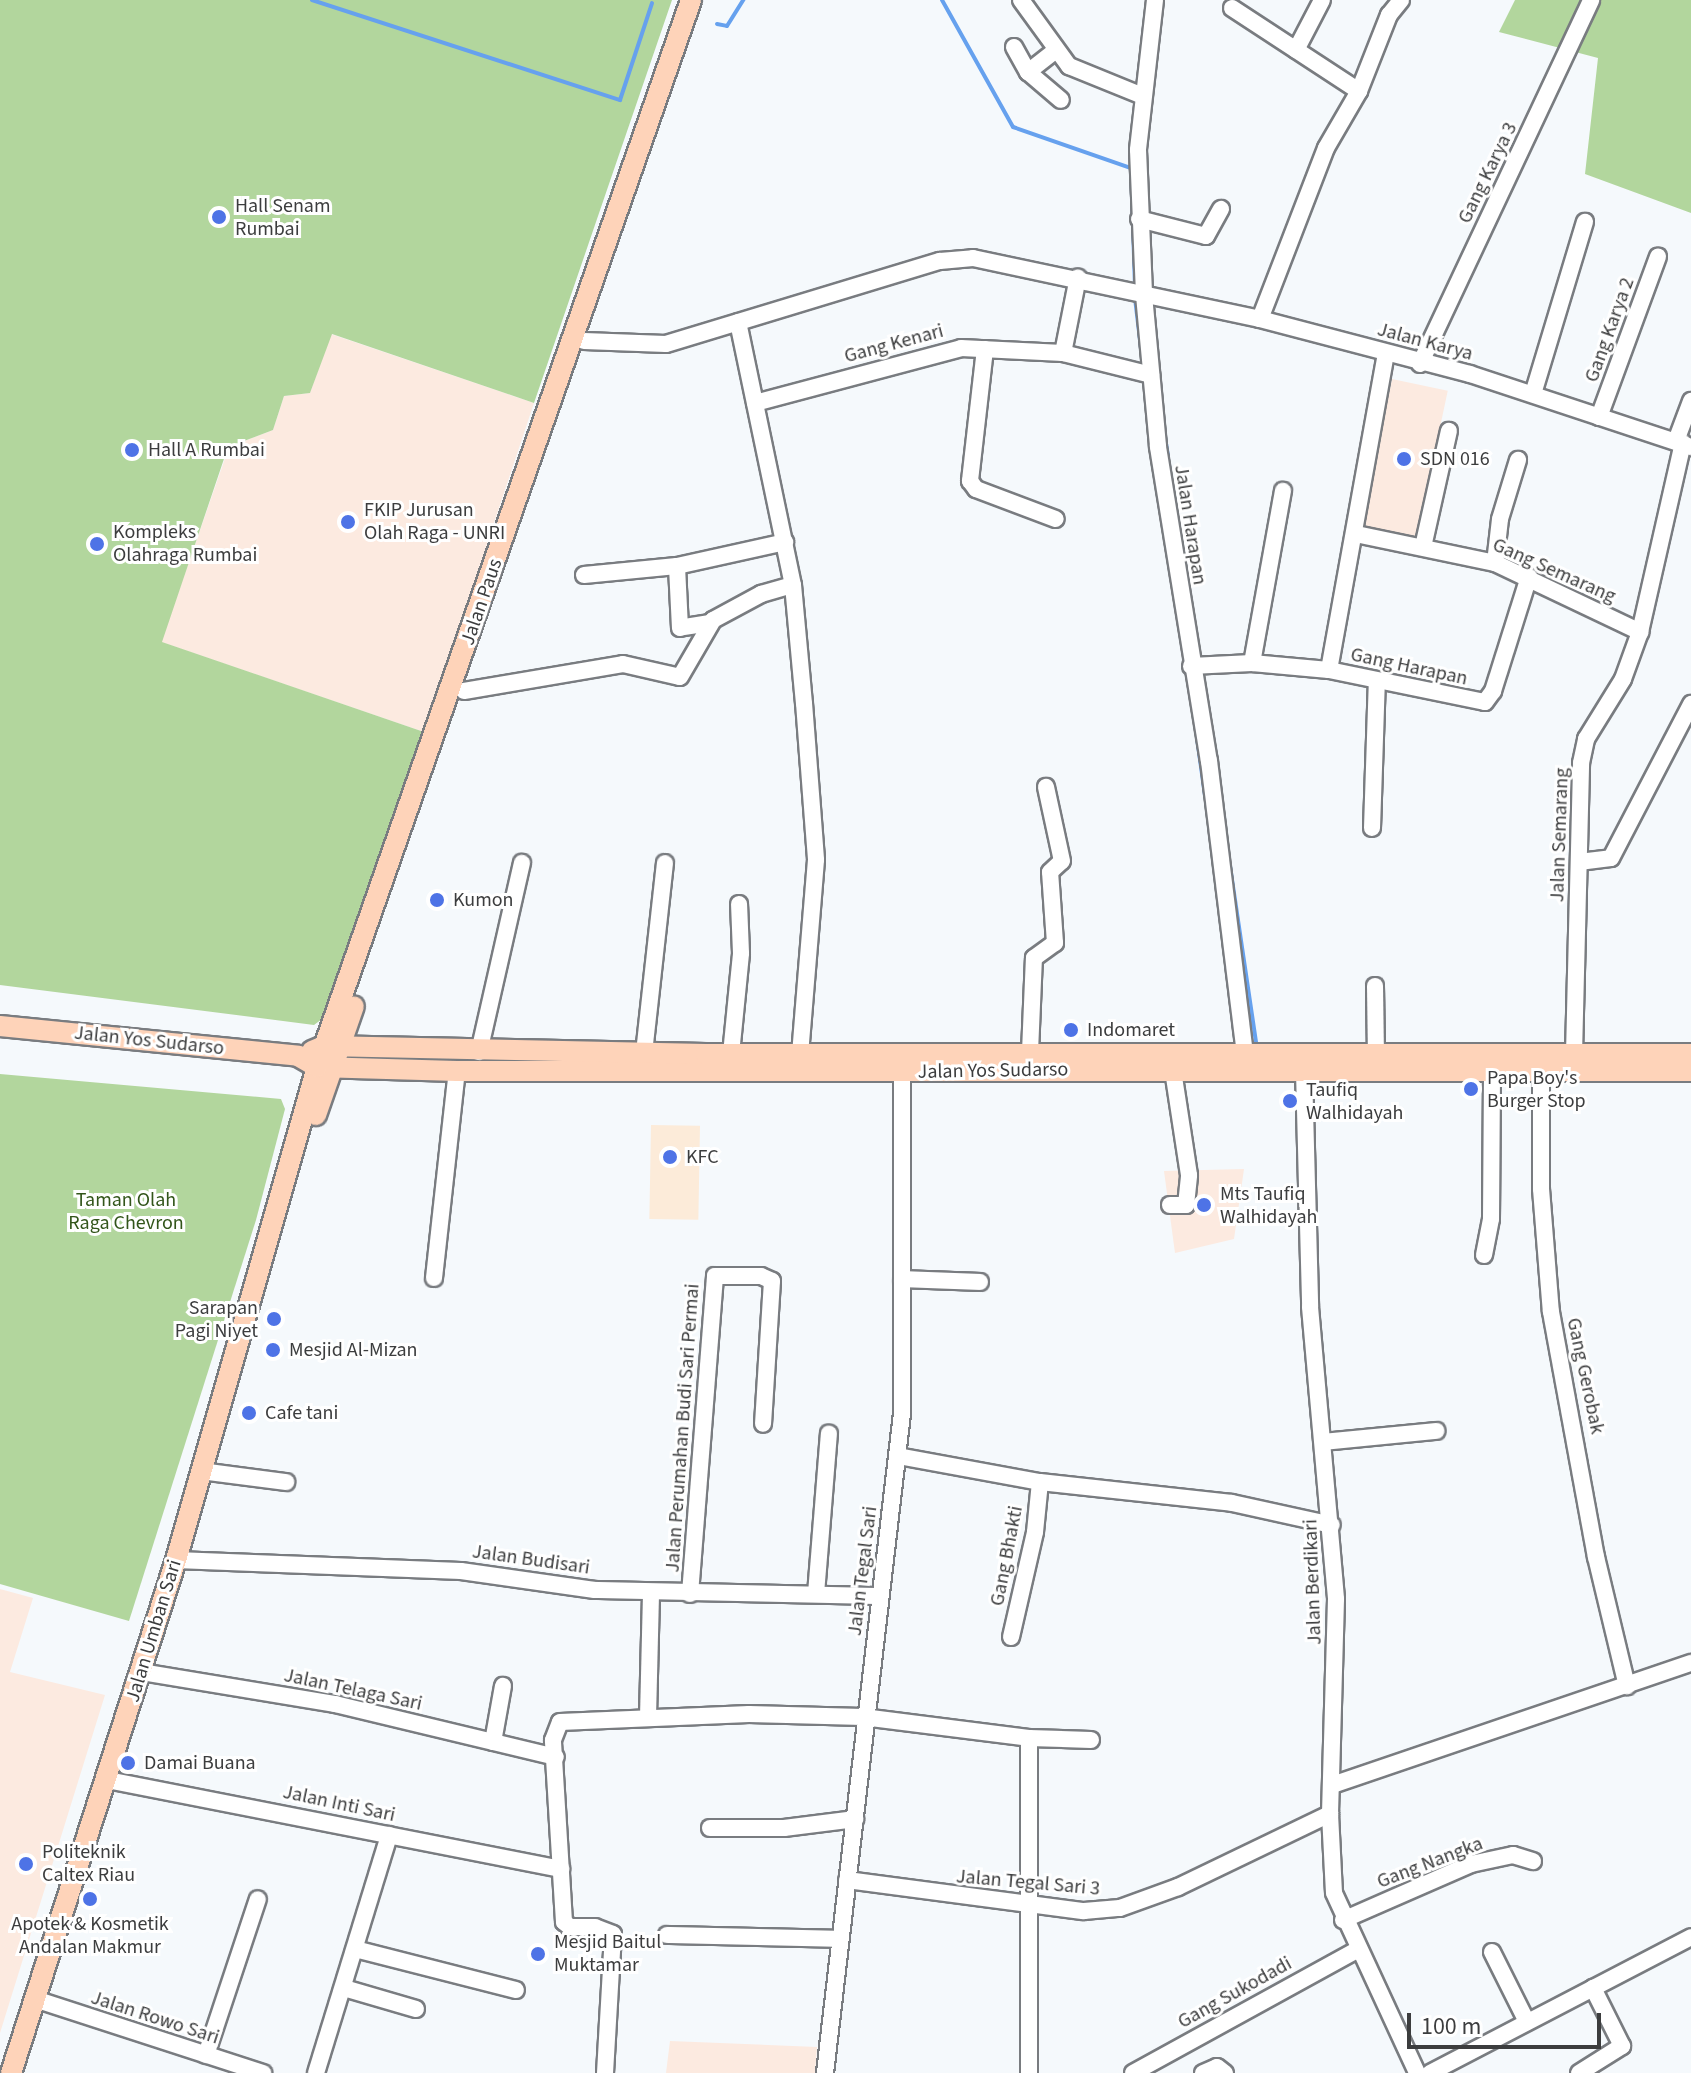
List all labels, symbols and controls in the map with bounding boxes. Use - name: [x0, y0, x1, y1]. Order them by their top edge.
- street label: Gang Karya 3: [1453, 119, 1523, 227]
- place label: Hall Senam Rumbai: [235, 194, 331, 241]
- marker: Hall Senam Rumbai: [210, 208, 228, 226]
- street label: Gang Karya 2: [1580, 274, 1640, 386]
- street label: Jalan Karya: [1375, 318, 1475, 366]
- street label: Gang Kenari: [842, 319, 946, 369]
- place label: Hall A Rumbai: [148, 438, 265, 462]
- marker: Hall A Rumbai: [123, 441, 141, 459]
- place label: SDN 016: [1420, 447, 1490, 471]
- marker: SDN 016: [1395, 450, 1413, 468]
- street label: Jalan Harapan: [1169, 463, 1211, 587]
- place label: FKIP Jurusan Olah Raga - UNRI: [364, 498, 505, 545]
- marker: FKIP Jurusan Olah Raga - UNRI: [339, 513, 357, 531]
- place label: Kompleks Olahraga Rumbai: [113, 520, 257, 567]
- street label: Gang Semarang: [1489, 533, 1619, 609]
- marker: Kompleks Olahraga Rumbai: [88, 535, 106, 553]
- street label: Jalan Paus: [456, 556, 508, 648]
- street label: Gang Harapan: [1348, 643, 1470, 691]
- street label: Jalan Semarang: [1546, 767, 1574, 903]
- place label: Kumon: [453, 888, 514, 912]
- marker: Kumon: [428, 891, 446, 909]
- place label: Indomaret: [1087, 1018, 1175, 1042]
- street label: Jalan Yos Sudarso: [73, 1021, 225, 1061]
- marker: Indomaret: [1062, 1021, 1080, 1039]
- street label: Jalan Yos Sudarso: [918, 1058, 1068, 1084]
- place label: Papa Boy's Burger Stop: [1487, 1066, 1586, 1113]
- place label: Taufiq Walhidayah: [1306, 1078, 1403, 1125]
- marker: Papa Boy's Burger Stop: [1462, 1080, 1480, 1098]
- marker: Taufiq Walhidayah: [1281, 1092, 1299, 1110]
- place label: KFC: [686, 1145, 719, 1169]
- marker: KFC: [661, 1148, 679, 1166]
- place label: Mts Taufiq Walhidayah: [1220, 1182, 1317, 1229]
- park label: Taman Olah Raga Chevron: [68, 1188, 184, 1235]
- marker: Mts Taufiq Walhidayah: [1195, 1196, 1213, 1214]
- street label: Jalan Perumahan Budi Sari Permai: [661, 1283, 705, 1573]
- place label: Sarapan Pagi Niyet: [175, 1296, 258, 1343]
- marker: Sarapan Pagi Niyet: [265, 1310, 283, 1328]
- street label: Gang Gerobak: [1561, 1316, 1609, 1436]
- place label: Mesjid Al-Mizan: [289, 1338, 418, 1362]
- marker: Mesjid Al-Mizan: [264, 1341, 282, 1359]
- place label: Cafe tani: [265, 1401, 338, 1425]
- marker: Cafe tani: [240, 1404, 258, 1422]
- street label: Gang Bhakti: [986, 1504, 1028, 1608]
- street label: Jalan Tegal Sari: [843, 1505, 883, 1637]
- street label: Jalan Berdikari: [1299, 1519, 1327, 1645]
- street label: Jalan Budisari: [471, 1540, 591, 1580]
- street label: Jalan Umban Sari: [121, 1557, 187, 1705]
- street label: Jalan Telaga Sari: [282, 1664, 424, 1716]
- place label: Damai Buana: [144, 1751, 256, 1775]
- marker: Damai Buana: [119, 1754, 137, 1772]
- street label: Jalan Inti Sari: [281, 1780, 397, 1828]
- street label: Gang Nangka: [1374, 1832, 1486, 1894]
- place label: Politeknik Caltex Riau: [42, 1840, 135, 1887]
- marker: Politeknik Caltex Riau: [17, 1855, 35, 1873]
- street label: Jalan Tegal Sari 3: [955, 1865, 1101, 1901]
- marker: Apotek & Kosmetik Andalan Makmur: [81, 1890, 99, 1908]
- place label: Apotek & Kosmetik Andalan Makmur: [11, 1912, 169, 1959]
- place label: Mesjid Baitul Muktamar: [554, 1930, 661, 1977]
- marker: Mesjid Baitul Muktamar: [529, 1945, 547, 1963]
- street label: Gang Sukodadi: [1174, 1952, 1296, 2034]
- street label: Jalan Rowo Sari: [88, 1986, 222, 2050]
- scale bar: [1411, 1997, 1605, 2047]
- text: 100 m: [1421, 2009, 1481, 2044]

